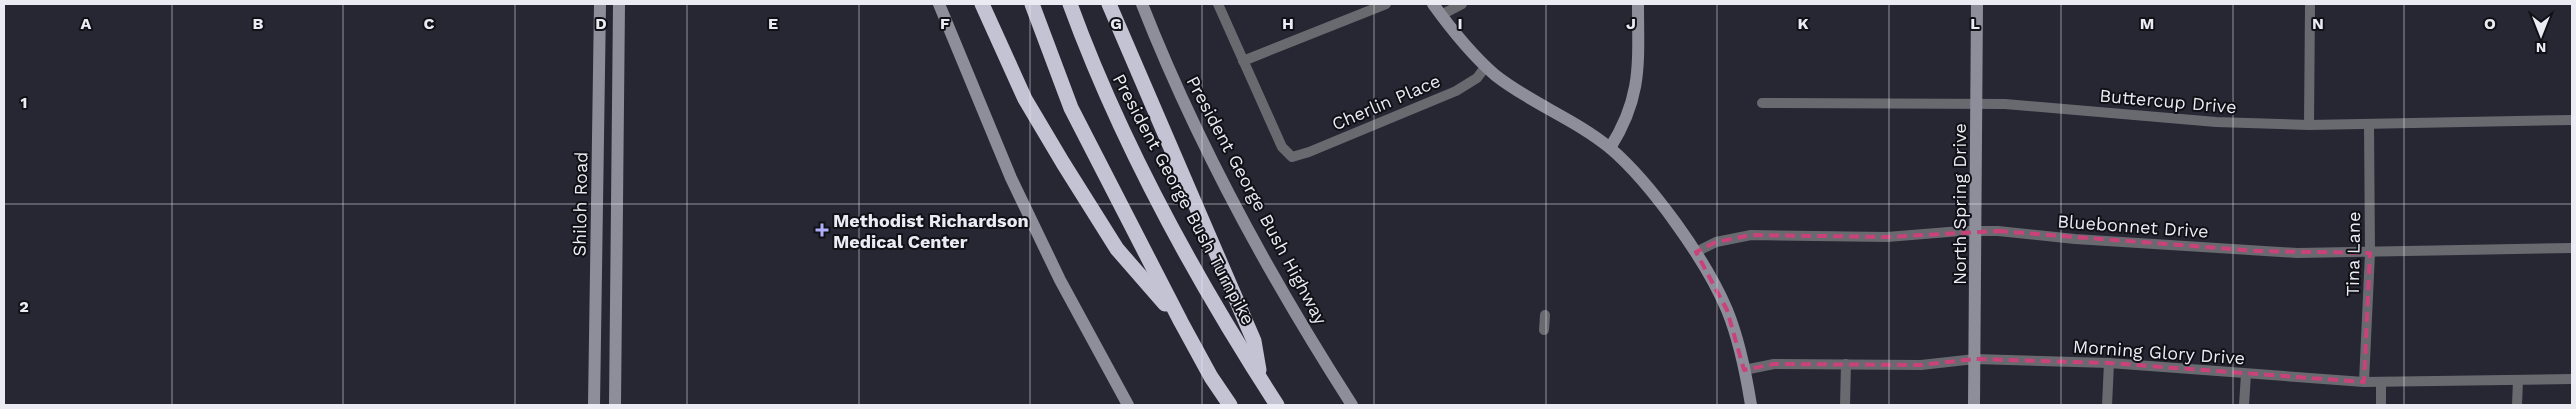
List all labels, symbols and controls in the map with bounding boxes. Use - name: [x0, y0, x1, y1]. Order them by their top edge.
- north arrow: [2516, 10, 2566, 60]
- text: A: [81, 14, 92, 33]
- text: B: [253, 14, 264, 33]
- text: C: [424, 14, 435, 33]
- text: D: [595, 14, 607, 33]
- text: E: [768, 14, 778, 33]
- text: F: [940, 14, 950, 33]
- text: G: [1110, 14, 1122, 33]
- text: H: [1282, 14, 1294, 33]
- text: I: [1457, 14, 1463, 33]
- text: J: [1626, 14, 1636, 33]
- text: K: [1797, 14, 1809, 33]
- text: L: [1970, 14, 1980, 33]
- text: M: [2140, 14, 2154, 33]
- text: N: [2312, 14, 2324, 33]
- text: O: [2484, 14, 2496, 33]
- text: N: [2536, 40, 2546, 56]
- street label: President George Bush Turnpike: [1109, 70, 1259, 328]
- street label: Cherlin Place: [1329, 70, 1443, 134]
- street label: President George Bush Highway: [1182, 72, 1332, 328]
- street label: Buttercup Drive: [2099, 85, 2237, 117]
- text: 1: [21, 93, 27, 112]
- street label: North Spring Drive: [1949, 123, 1970, 285]
- street label: Shiloh Road: [569, 151, 591, 257]
- place label: Methodist Richardson Medical Center: [833, 210, 1029, 252]
- street label: Bluebonnet Drive: [2057, 210, 2209, 242]
- street label: Tina Lane: [2342, 211, 2364, 297]
- marker: Methodist Richardson Medical Center: [815, 223, 829, 237]
- text: 2: [19, 297, 29, 316]
- street label: Morning Glory Drive: [2072, 336, 2246, 368]

